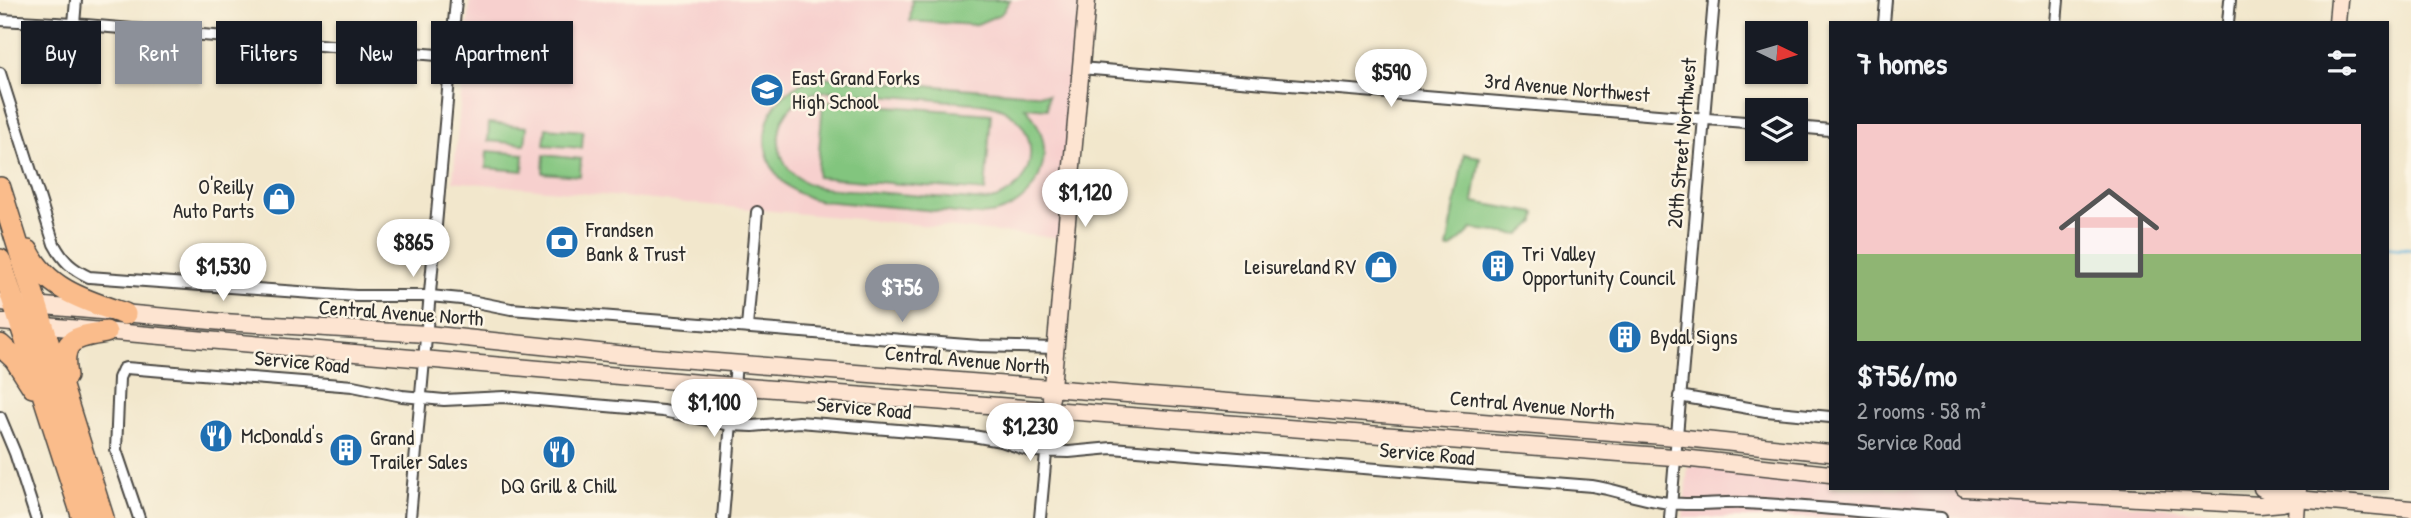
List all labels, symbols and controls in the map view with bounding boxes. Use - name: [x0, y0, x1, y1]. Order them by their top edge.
- chip: Buy: [21, 21, 101, 84]
- chip: Rent: [115, 21, 202, 84]
- chip: Filters: [216, 21, 322, 84]
- chip: New: [336, 21, 417, 84]
- chip: Apartment: [431, 21, 573, 84]
- north arrow: [1745, 21, 1808, 84]
- map controls: [1745, 21, 1808, 161]
- text: 7 homes: [1857, 43, 1947, 83]
- icon: filters: [2323, 44, 2361, 82]
- pin: $590: [1350, 50, 1432, 109]
- text: $590: [1371, 56, 1411, 87]
- street label: 20th Street Northwest: [1660, 56, 1703, 229]
- place label: East Grand Forks High School: [792, 63, 920, 116]
- street label: 3rd Avenue Northwest: [1483, 66, 1652, 109]
- school or university icon: East Grand Forks High School: [748, 71, 786, 109]
- button: layers: [1745, 98, 1808, 161]
- pin: $1,120: [1028, 170, 1142, 229]
- icon: home: [2046, 170, 2172, 296]
- place label: O'Reilly Auto Parts: [173, 172, 254, 225]
- text: $1,120: [1058, 176, 1112, 207]
- shop icon: O'Reilly Auto Parts: [260, 180, 298, 218]
- place label: Frandsen Bank & Trust: [585, 215, 686, 268]
- pin: $865: [372, 219, 454, 279]
- bank icon: Frandsen Bank & Trust: [543, 223, 581, 261]
- text: $865: [393, 226, 433, 257]
- place label: Tri Valley Opportunity Council: [1522, 239, 1676, 292]
- pin: $1,530: [166, 244, 280, 303]
- building icon: Tri Valley Opportunity Council: [1479, 247, 1517, 285]
- shop icon: Leisureland RV: [1362, 248, 1400, 286]
- text: $1,530: [196, 250, 251, 281]
- place label: Leisureland RV: [1245, 252, 1356, 281]
- pin: $756: [861, 264, 943, 324]
- text: $756: [881, 271, 923, 302]
- street label: Central Avenue North: [318, 292, 485, 333]
- building icon: Bydal Signs: [1606, 318, 1644, 356]
- place label: Bydal Signs: [1650, 322, 1738, 351]
- street label: Central Avenue North: [884, 338, 1051, 381]
- street label: Service Road: [253, 343, 351, 380]
- text: $756/mo: [1857, 355, 1957, 395]
- pin: $1,100: [657, 380, 771, 439]
- street label: Central Avenue North: [1449, 383, 1616, 426]
- text: $1,100: [687, 386, 741, 417]
- street label: Service Road: [815, 389, 913, 426]
- text: 2 rooms · 58 m²: [1857, 395, 1986, 426]
- pin: $1,230: [973, 404, 1087, 463]
- text: $1,230: [1002, 410, 1058, 441]
- restaurant icon: McDonald's: [197, 417, 235, 455]
- place label: McDonald's: [241, 421, 323, 450]
- place label: Grand Trailer Sales: [370, 423, 468, 476]
- text: Service Road: [1857, 426, 1961, 457]
- building icon: Grand Trailer Sales: [327, 431, 365, 469]
- restaurant icon: DQ Grill & Chill: [540, 433, 578, 471]
- street label: Service Road: [1378, 435, 1476, 472]
- place label: DQ Grill & Chill: [501, 471, 618, 500]

